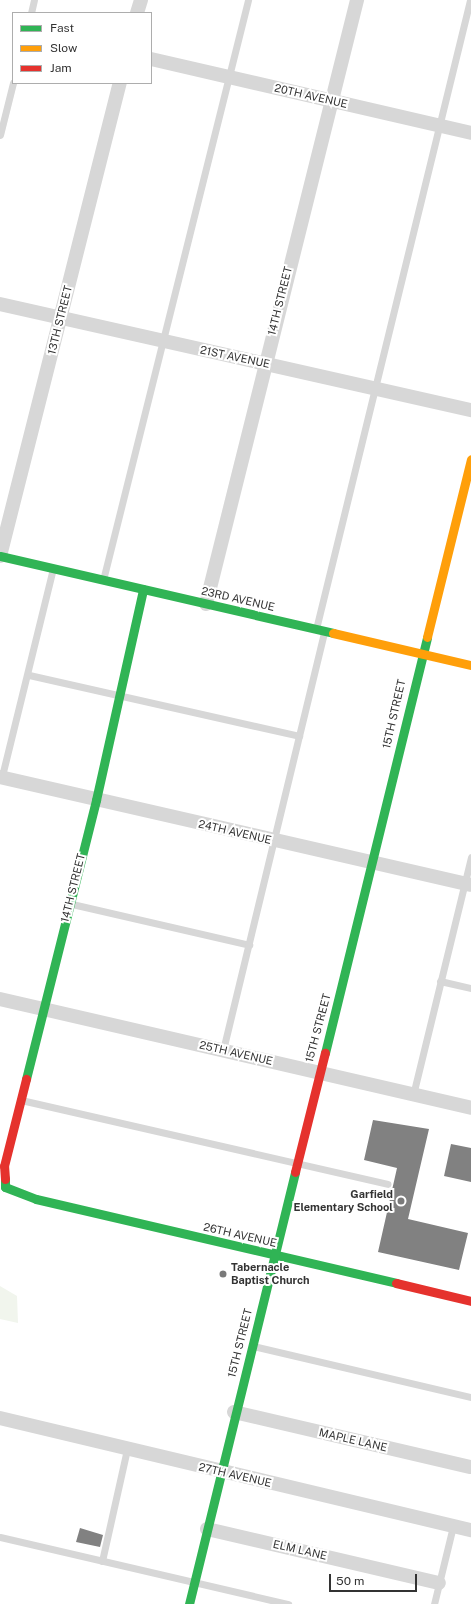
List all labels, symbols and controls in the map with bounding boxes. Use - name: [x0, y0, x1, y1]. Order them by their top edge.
- legend: [12, 12, 152, 84]
- text: Fast: [50, 21, 74, 35]
- text: Slow: [50, 41, 77, 55]
- text: Jam: [50, 61, 72, 75]
- street label: 20TH AVENUE: [273, 81, 349, 111]
- street label: 14TH STREET: [265, 265, 295, 337]
- street label: 13TH STREET: [45, 284, 75, 356]
- street label: 21ST AVENUE: [199, 343, 271, 371]
- street label: 23RD AVENUE: [200, 584, 276, 614]
- street label: 15TH STREET: [380, 678, 408, 750]
- street label: 24TH AVENUE: [197, 817, 273, 847]
- street label: 14TH STREET: [58, 852, 88, 924]
- street label: 15TH STREET: [302, 992, 334, 1064]
- street label: 25TH AVENUE: [198, 1038, 274, 1068]
- place label: Garfield Elementary School: [293, 1188, 393, 1214]
- marker: Garfield Elementary School: [396, 1196, 406, 1206]
- street label: 26TH AVENUE: [202, 1220, 278, 1250]
- place label: Tabernacle Baptist Church: [231, 1261, 310, 1287]
- marker: Tabernacle Baptist Church: [218, 1269, 228, 1279]
- street label: 15TH STREET: [225, 1307, 255, 1379]
- street label: MAPLE LANE: [317, 1426, 389, 1454]
- street label: 27TH AVENUE: [197, 1460, 273, 1490]
- street label: ELM LANE: [272, 1537, 328, 1563]
- scale bar: [331, 1566, 419, 1592]
- text: 50 m: [336, 1574, 364, 1588]

